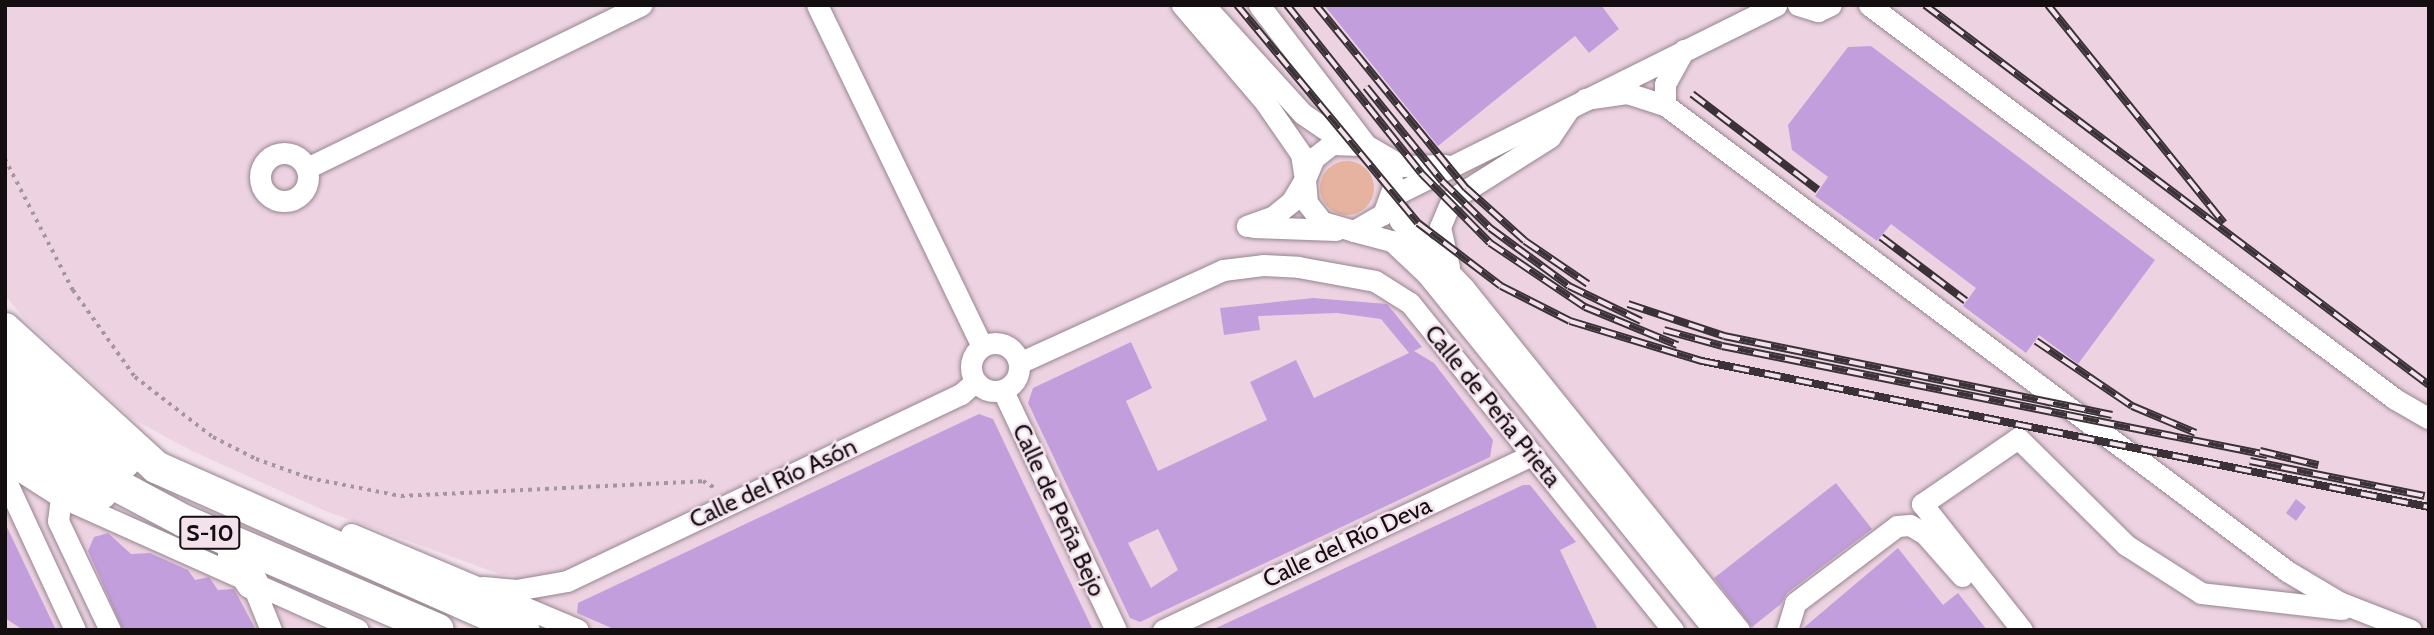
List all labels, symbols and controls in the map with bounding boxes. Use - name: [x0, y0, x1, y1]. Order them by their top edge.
- street label: Calle de Peña Prieta: [1419, 319, 1567, 493]
- street label: Calle de Peña Bejo: [1006, 419, 1112, 601]
- street label: Calle del Río Asón: [685, 432, 861, 534]
- street label: Calle del Río Deva: [1258, 490, 1436, 594]
- road number: S-10: [178, 513, 242, 552]

